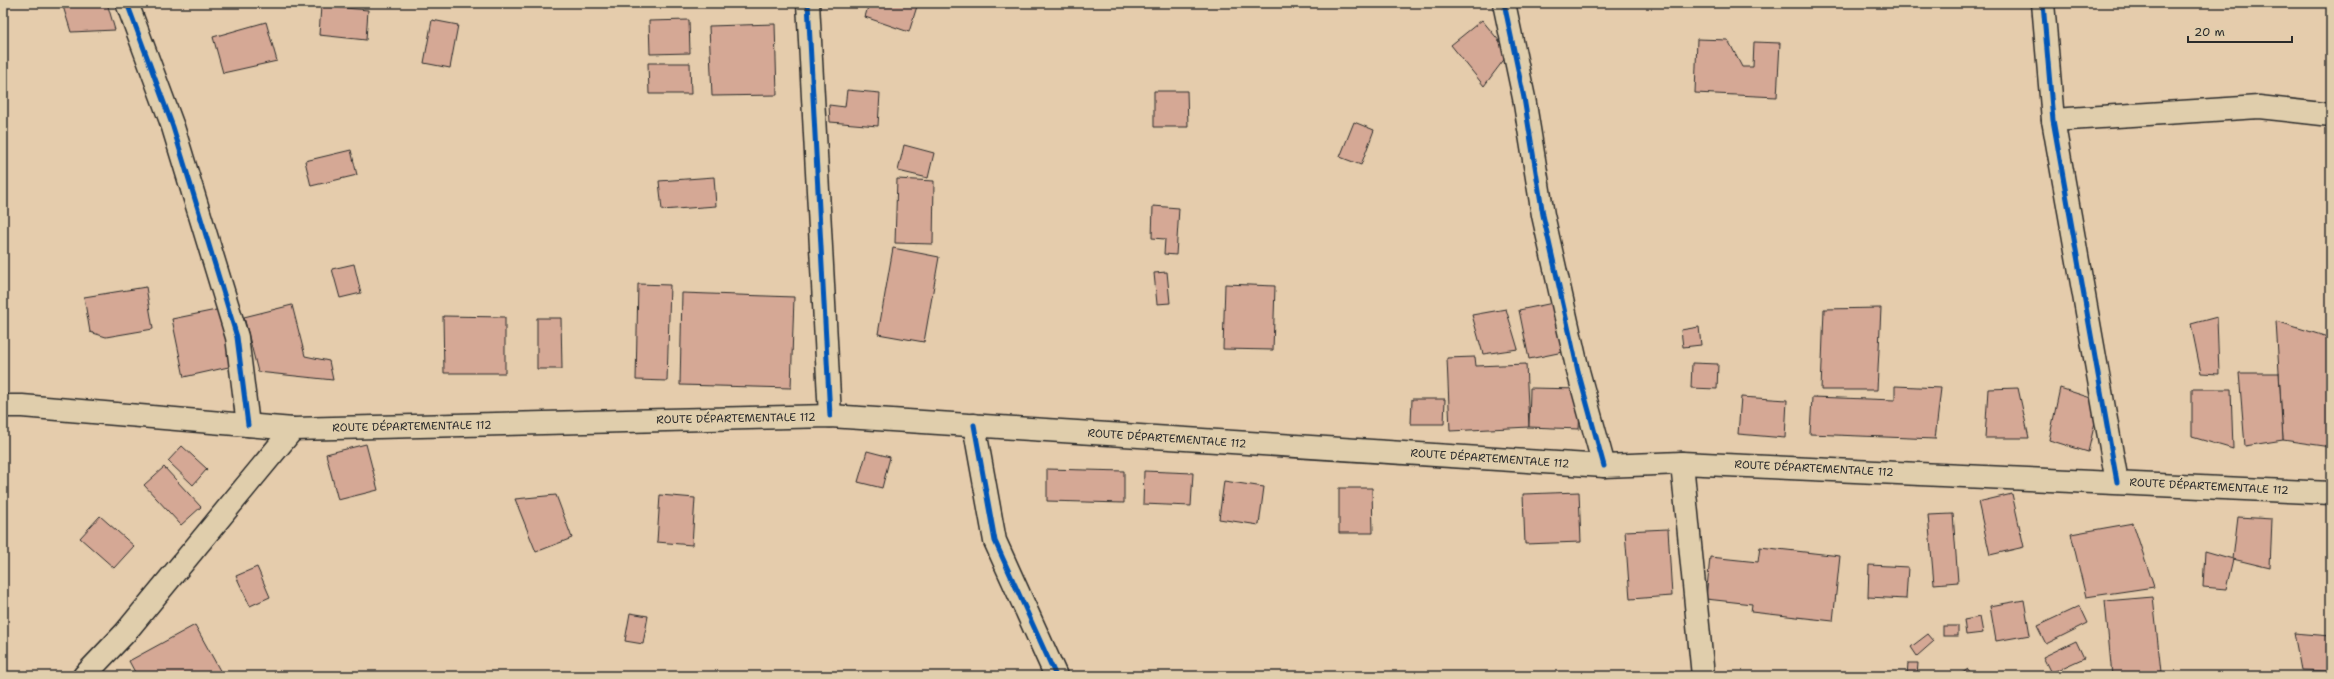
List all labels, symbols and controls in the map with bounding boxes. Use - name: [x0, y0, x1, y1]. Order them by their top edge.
- scale bar: [2188, 18, 2292, 44]
- text: 20 m: [2194, 24, 2225, 40]
- street label: ROUTE DÉPARTEMENTALE 112: [656, 409, 816, 427]
- street label: ROUTE DÉPARTEMENTALE 112: [332, 417, 492, 435]
- street label: ROUTE DÉPARTEMENTALE 112: [1087, 424, 1247, 452]
- street label: ROUTE DÉPARTEMENTALE 112: [1410, 444, 1570, 472]
- street label: ROUTE DÉPARTEMENTALE 112: [1734, 456, 1894, 480]
- street label: ROUTE DÉPARTEMENTALE 112: [2129, 474, 2289, 498]

